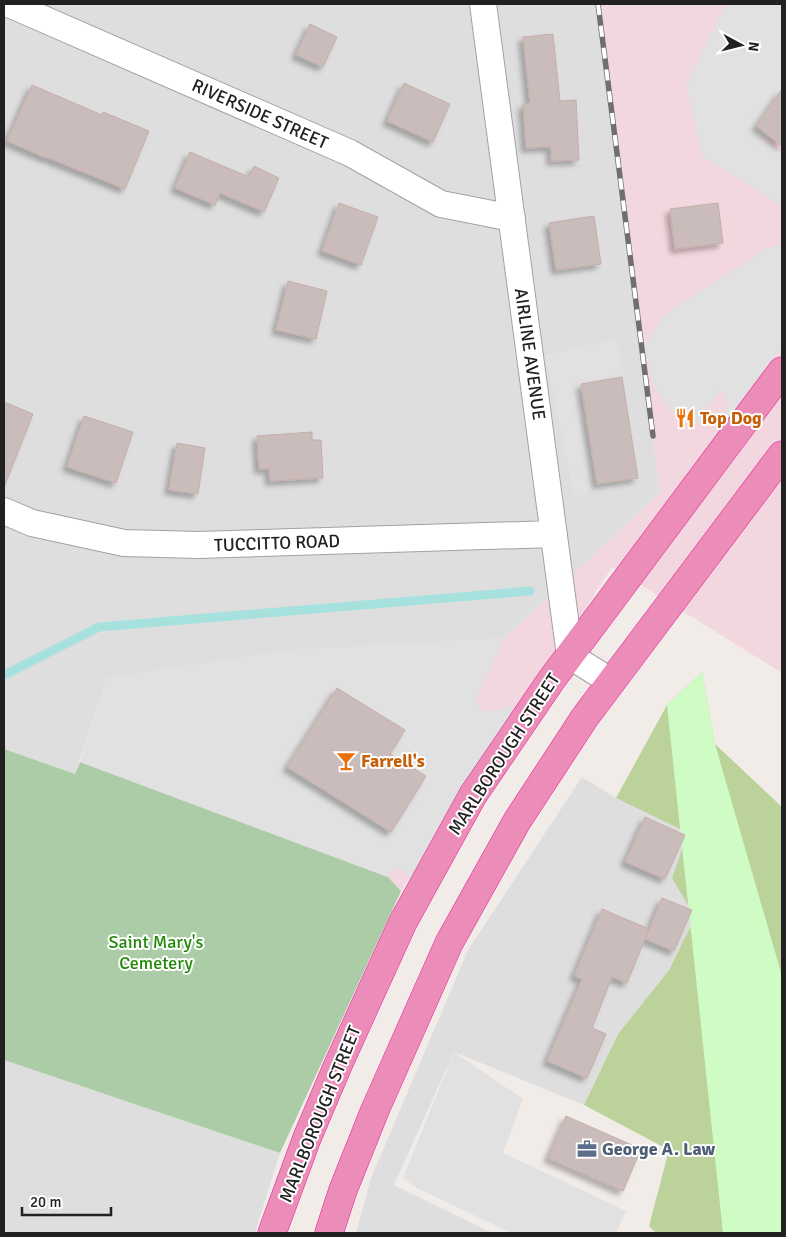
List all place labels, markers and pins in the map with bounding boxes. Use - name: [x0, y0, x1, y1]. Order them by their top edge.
- restaurant icon: Top Dog: [674, 407, 696, 429]
- place label: Top Dog: [700, 407, 762, 429]
- bar icon: Farrell's: [335, 750, 357, 772]
- place label: Farrell's: [361, 750, 425, 772]
- office icon: George A. Law: [576, 1138, 598, 1160]
- place label: George A. Law: [602, 1138, 716, 1160]

